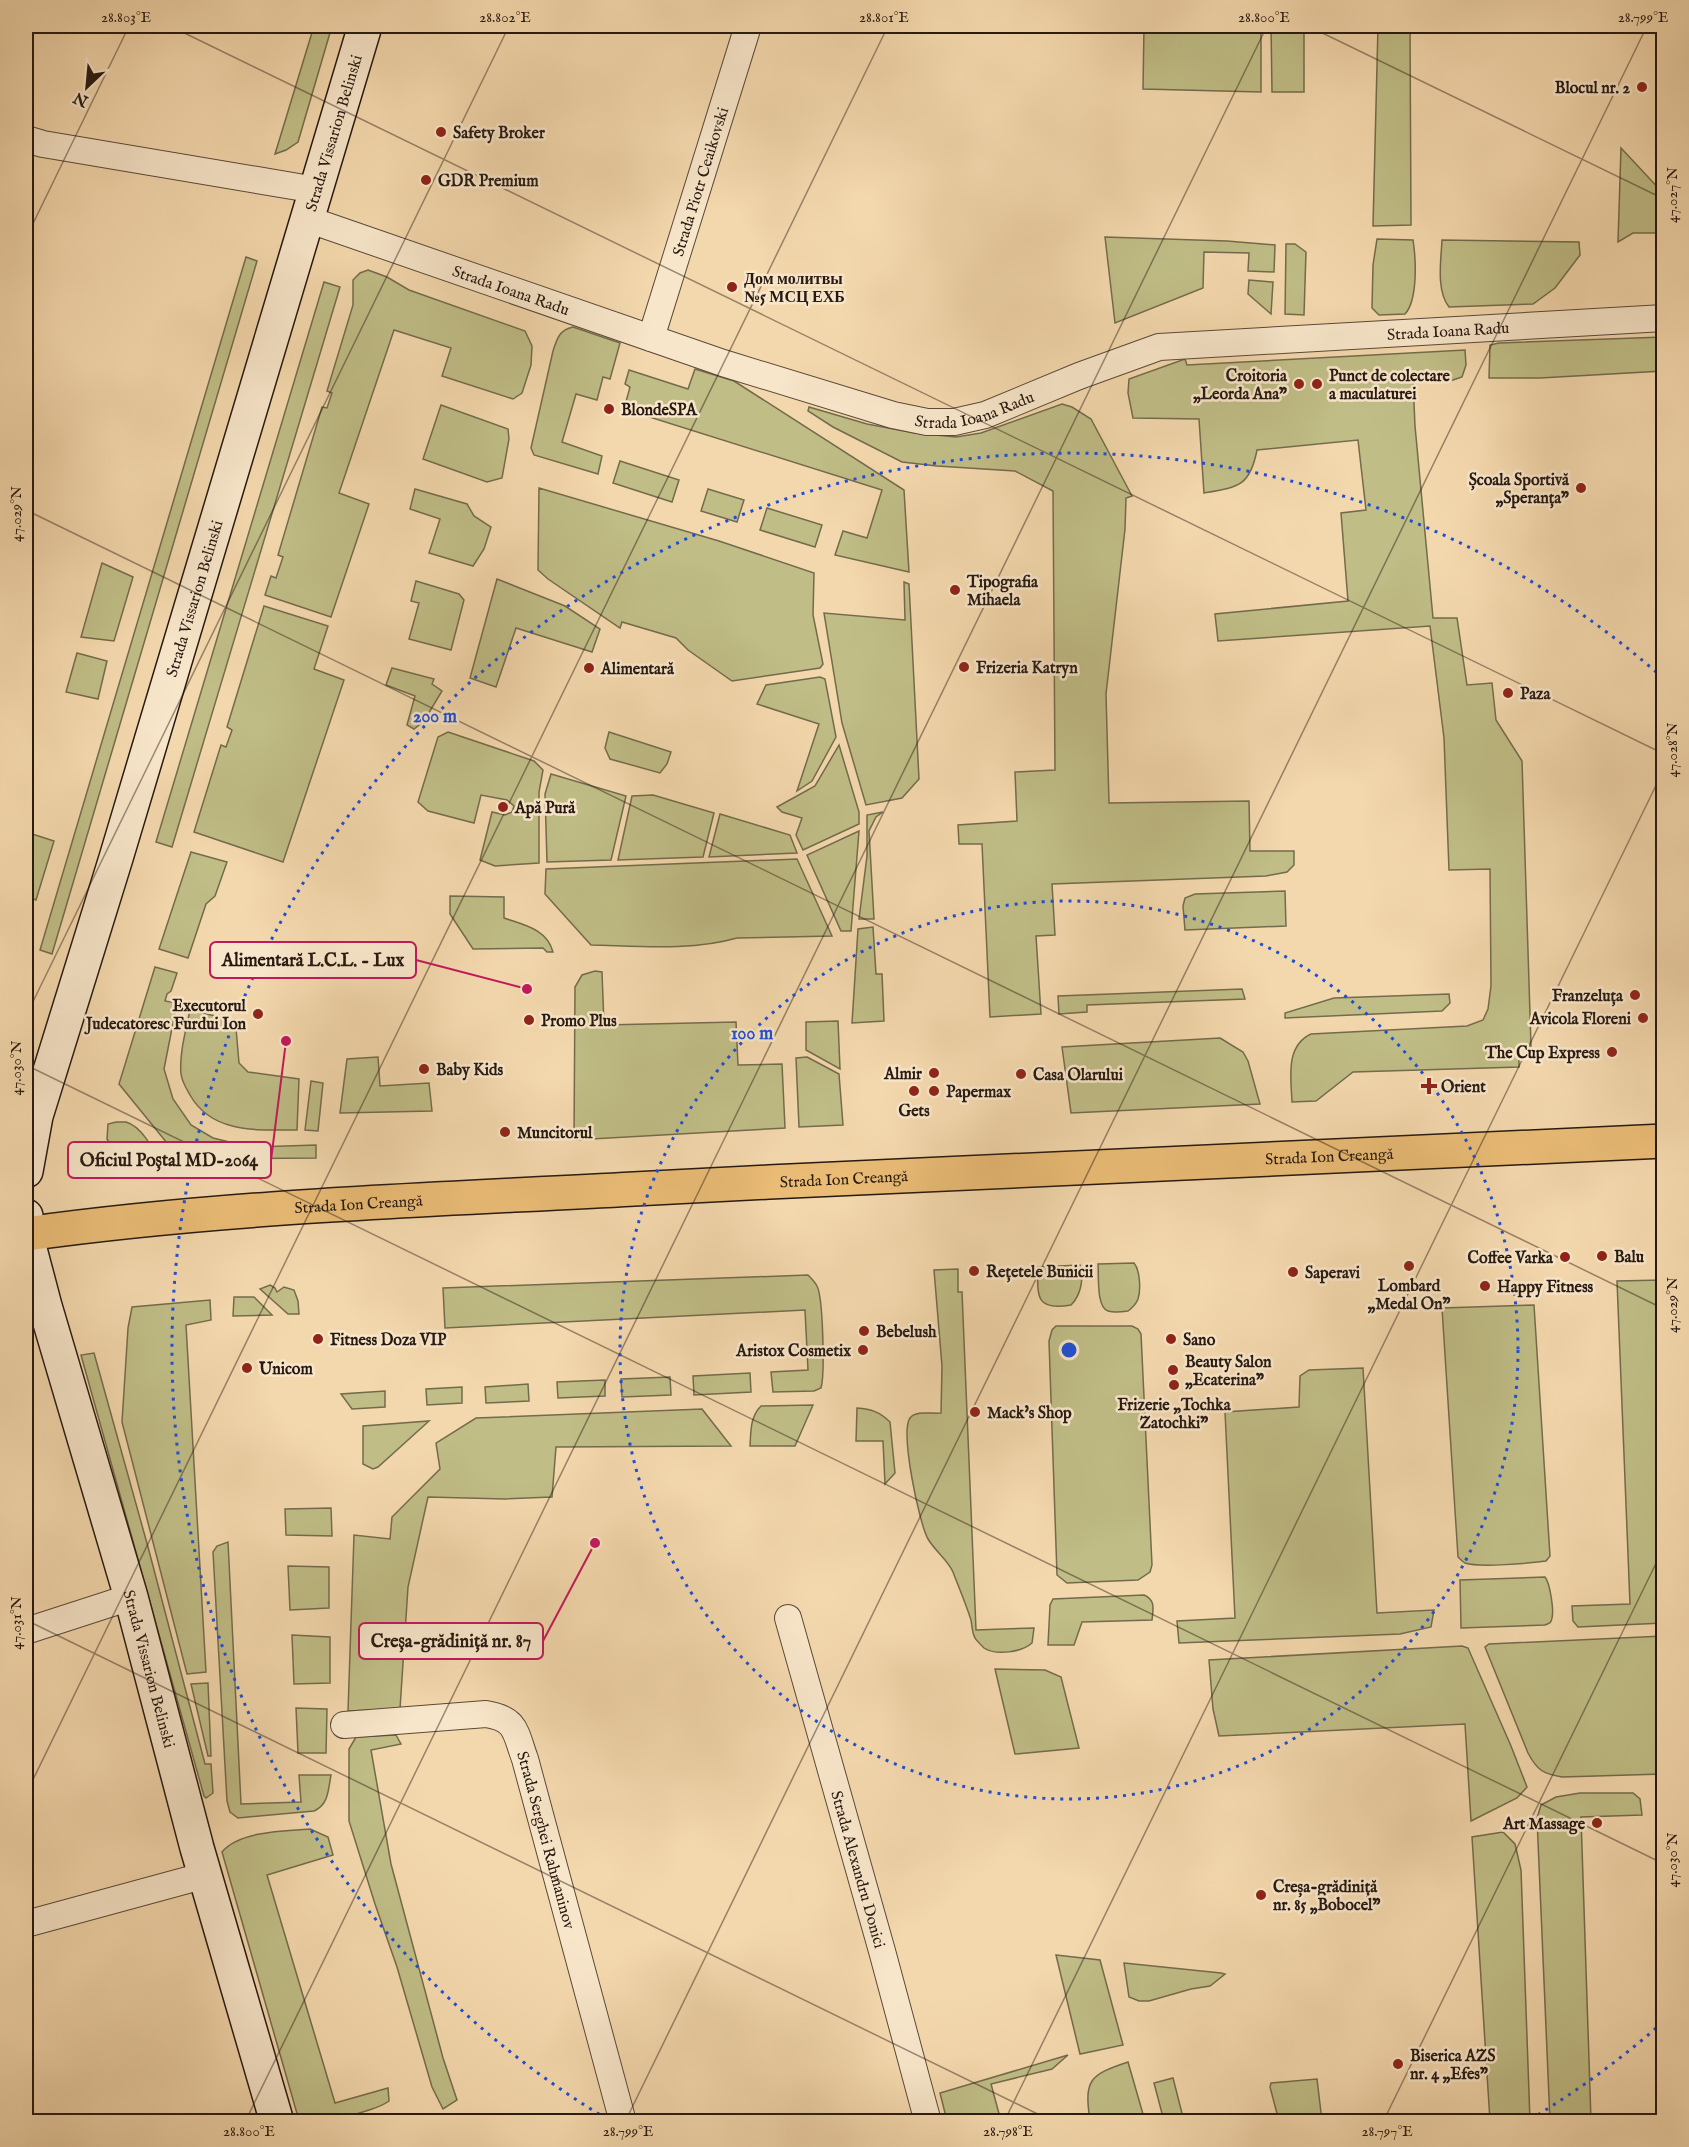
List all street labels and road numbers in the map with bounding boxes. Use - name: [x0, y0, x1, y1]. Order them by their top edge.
- street label: Strada Vissarion Belinski: [302, 53, 368, 214]
- street label: Strada Piotr Ceaikovski: [669, 105, 734, 259]
- street label: Strada Ioana Radu: [449, 262, 572, 321]
- street label: Strada Ioana Radu: [1387, 319, 1510, 346]
- street label: Strada Ioana Radu: [913, 388, 1037, 434]
- street label: Strada Vissarion Belinski: [163, 518, 229, 680]
- street label: Strada Ion Creangă: [1265, 1145, 1394, 1171]
- street label: Strada Ion Creangă: [779, 1167, 909, 1194]
- street label: Strada Ion Creangă: [294, 1192, 423, 1219]
- street label: Strada Vissarion Belinski: [117, 1588, 178, 1750]
- street label: Strada Serghei Rahmaninov: [511, 1749, 579, 1932]
- street label: Strada Alexandru Donici: [825, 1789, 889, 1951]

